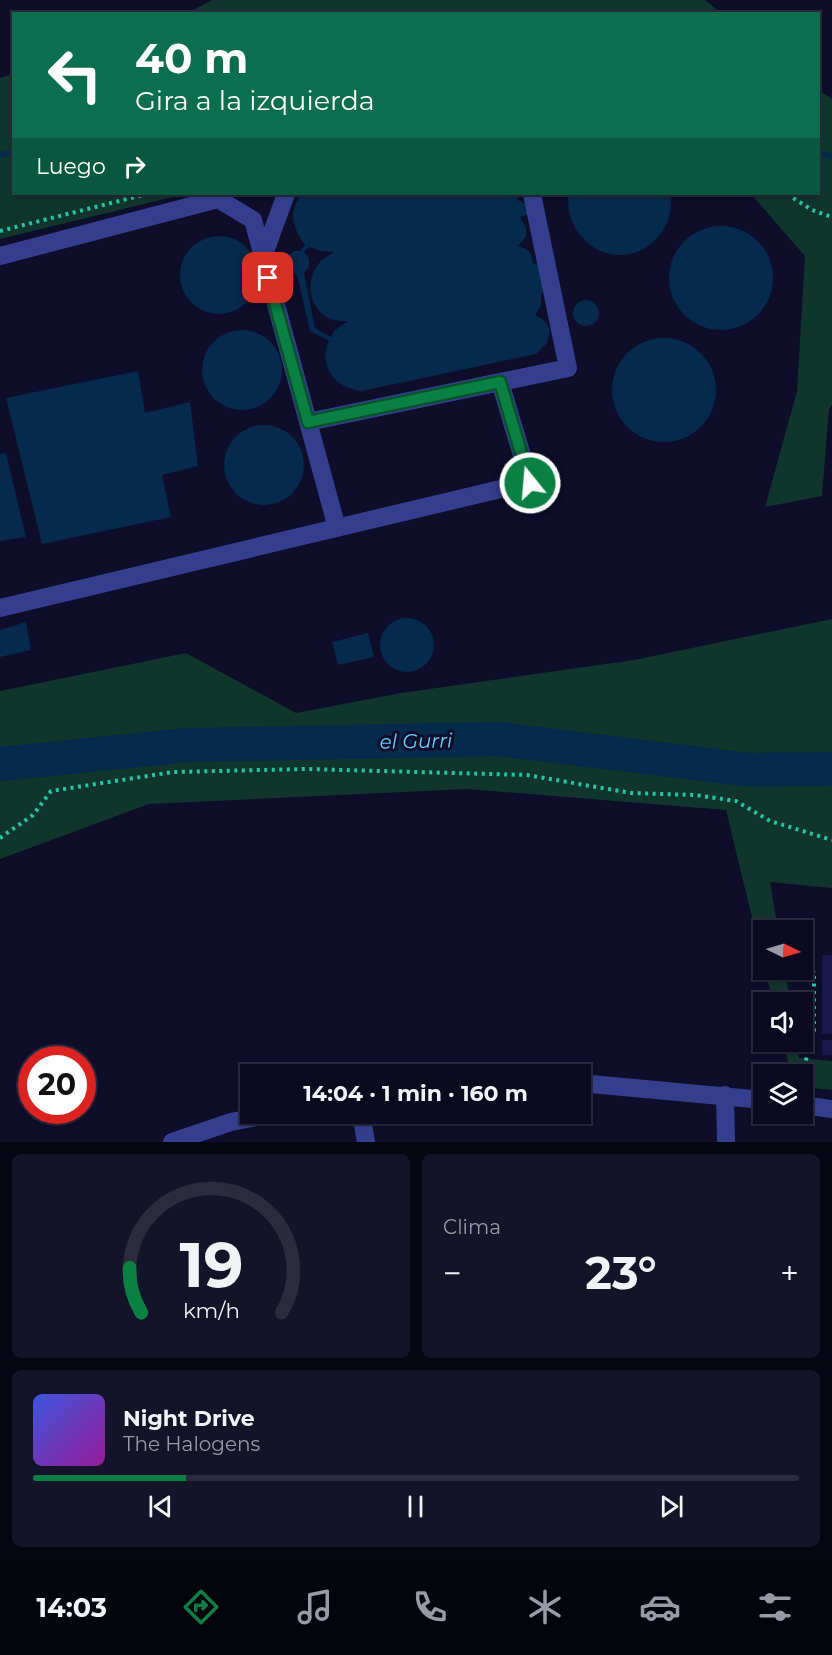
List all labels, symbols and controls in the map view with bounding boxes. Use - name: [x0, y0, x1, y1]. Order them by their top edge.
- text: 40 m: [135, 32, 248, 84]
- icon: left: [36, 36, 114, 114]
- text: Gira a la izquierda: [135, 84, 375, 117]
- icon: right: [118, 150, 151, 183]
- text: Luego: [36, 153, 106, 180]
- pin: [242, 252, 293, 303]
- icon: arrive: [251, 261, 284, 294]
- position arrow: [498, 451, 562, 515]
- water label: el Gurri: [379, 728, 453, 754]
- north arrow: [753, 920, 813, 980]
- map controls: [753, 920, 813, 1124]
- button: sound: [753, 992, 813, 1052]
- speed limit sign: 20: [18, 1046, 96, 1124]
- button: layers: [753, 1064, 813, 1124]
- text: 14:04 · 1 min · 160 m: [303, 1080, 528, 1107]
- text: Clima: [443, 1215, 501, 1239]
- text: 19: [179, 1227, 243, 1303]
- text: 23°: [585, 1245, 657, 1300]
- text: −: [443, 1253, 462, 1293]
- text: +: [780, 1253, 799, 1293]
- text: km/h: [182, 1297, 240, 1323]
- text: Night Drive: [123, 1405, 255, 1432]
- text: The Halogens: [123, 1432, 260, 1456]
- icon: previous: [144, 1490, 177, 1523]
- icon: pause: [399, 1490, 432, 1523]
- icon: next: [655, 1490, 688, 1523]
- icon: directions: [180, 1586, 222, 1628]
- icon: music: [294, 1586, 336, 1628]
- icon: phone: [409, 1586, 451, 1628]
- icon: climate: [524, 1586, 566, 1628]
- icon: car: [639, 1586, 681, 1628]
- icon: filters: [754, 1586, 796, 1628]
- text: 14:03: [36, 1591, 107, 1624]

